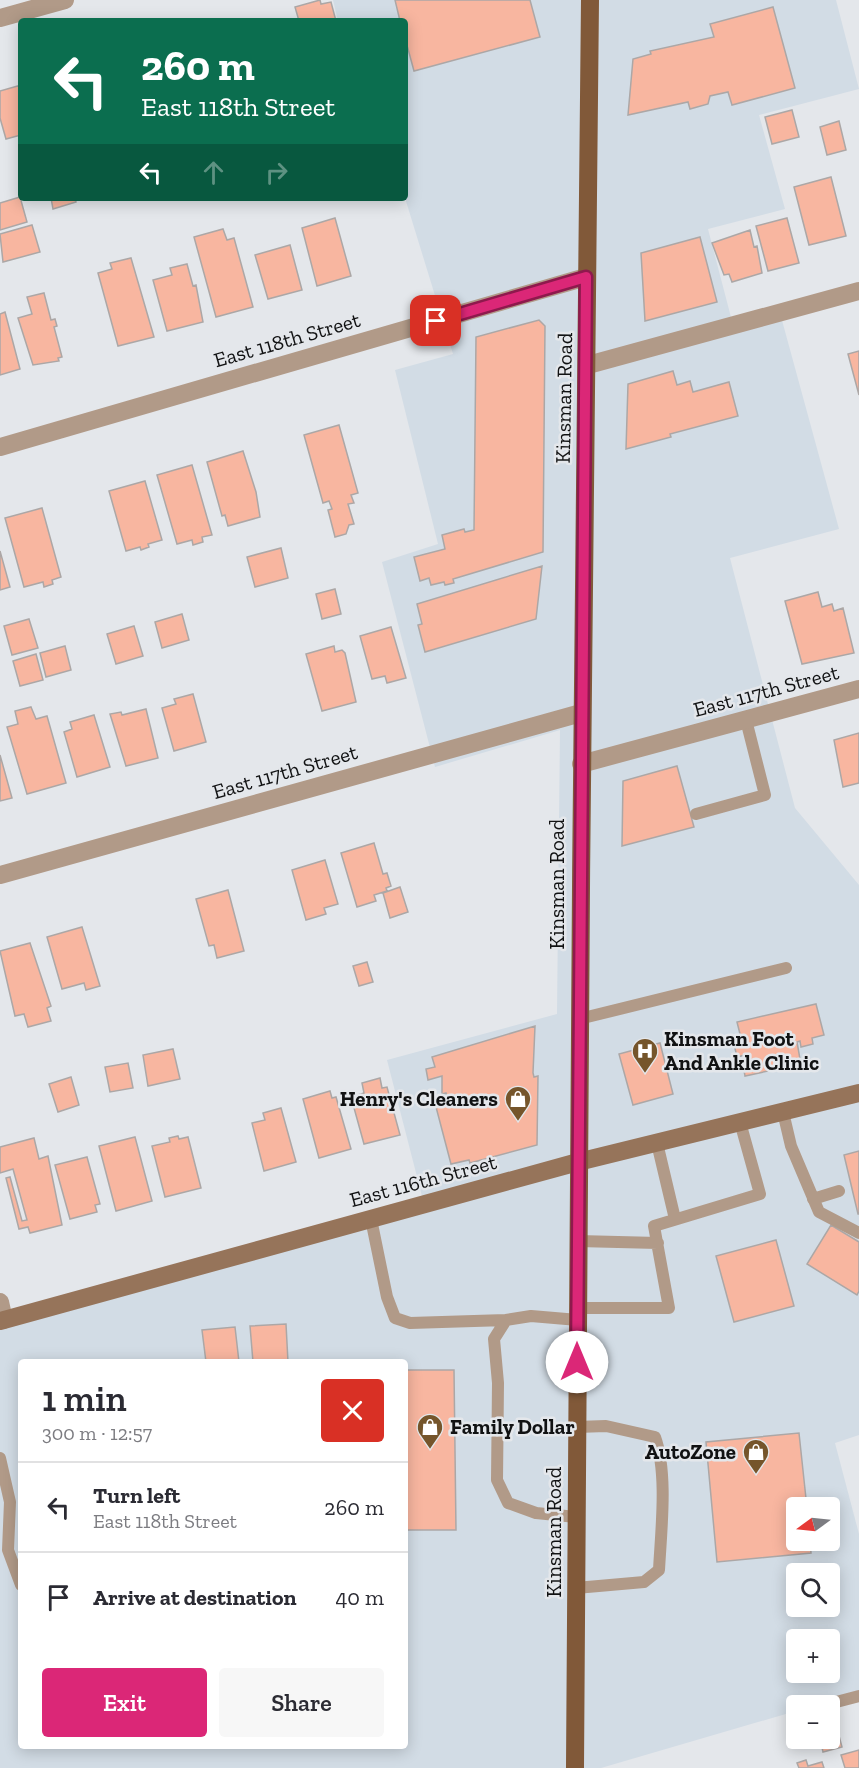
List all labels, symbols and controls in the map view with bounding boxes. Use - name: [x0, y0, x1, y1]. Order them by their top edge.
- text: 260 m: [141, 40, 255, 91]
- icon: left: [42, 42, 120, 120]
- text: East 118th Street: [141, 91, 335, 123]
- icon: left: [134, 156, 167, 189]
- icon: ahead: [197, 156, 230, 189]
- icon: right: [260, 156, 293, 189]
- pin: [410, 295, 461, 346]
- icon: arrive: [419, 304, 452, 337]
- street label: East 118th Street: [211, 307, 363, 372]
- street label: Kinsman Road: [550, 332, 577, 464]
- street label: East 117th Street: [690, 659, 841, 722]
- street label: East 117th Street: [210, 739, 360, 804]
- street label: Kinsman Road: [544, 818, 569, 949]
- place label: Kinsman Foot And Ankle Clinic: [664, 1026, 819, 1075]
- hospital icon: Kinsman Foot And Ankle Clinic: [630, 1036, 660, 1074]
- shop icon: Henry's Cleaners: [503, 1084, 533, 1122]
- place label: Henry's Cleaners: [340, 1086, 498, 1111]
- street label: East 116th Street: [347, 1149, 499, 1212]
- position arrow: [545, 1330, 609, 1394]
- text: 1 min: [42, 1377, 127, 1420]
- button: close: [321, 1379, 384, 1442]
- shop icon: Family Dollar: [415, 1412, 445, 1450]
- place label: Family Dollar: [450, 1414, 575, 1439]
- text: 300 m · 12:57: [42, 1421, 152, 1445]
- shop icon: AutoZone: [741, 1437, 771, 1475]
- place label: AutoZone: [645, 1439, 736, 1464]
- street label: Kinsman Road: [541, 1466, 566, 1597]
- text: Turn left: [93, 1482, 180, 1509]
- icon: left: [42, 1491, 75, 1524]
- text: 260 m: [324, 1494, 384, 1521]
- north arrow: [786, 1497, 840, 1551]
- map controls: [786, 1497, 840, 1749]
- text: East 118th Street: [93, 1509, 237, 1533]
- button: search: [786, 1563, 840, 1617]
- icon: arrive: [42, 1581, 75, 1614]
- text: Arrive at destination: [93, 1584, 296, 1611]
- text: 40 m: [335, 1584, 384, 1611]
- button: +: [786, 1629, 840, 1683]
- button: Exit: [42, 1668, 207, 1737]
- button: Share: [219, 1668, 384, 1737]
- button: −: [786, 1695, 840, 1749]

